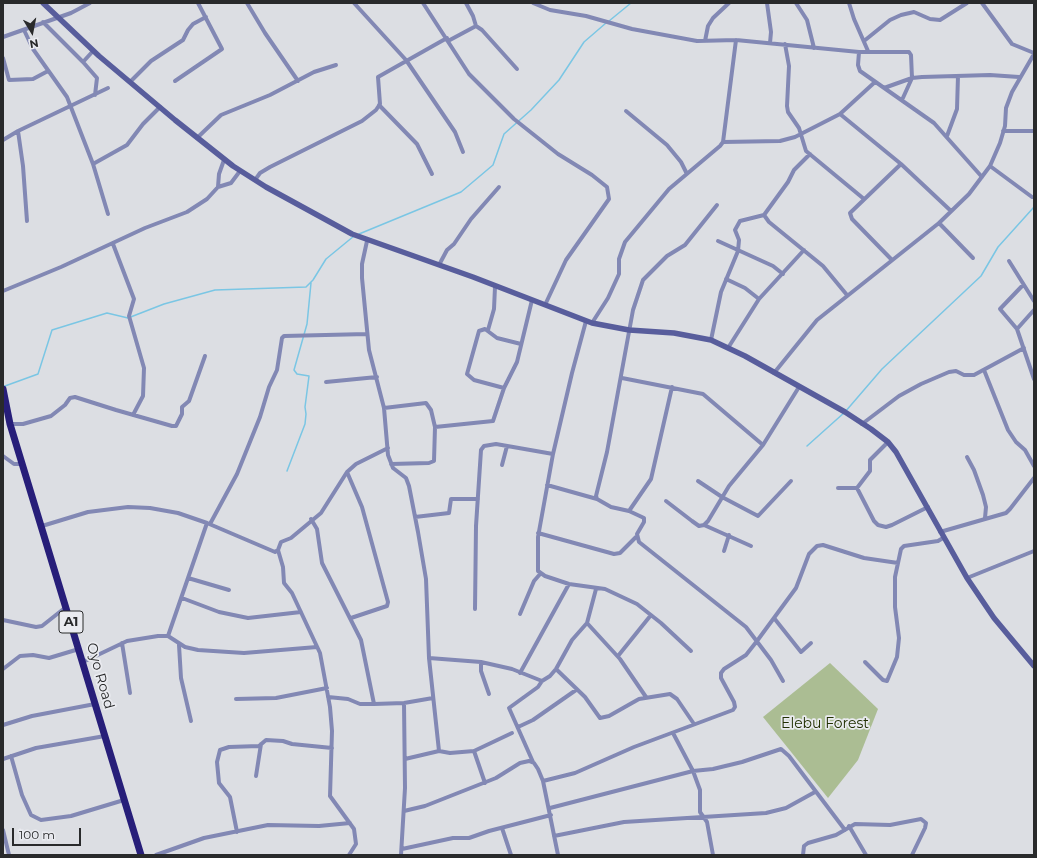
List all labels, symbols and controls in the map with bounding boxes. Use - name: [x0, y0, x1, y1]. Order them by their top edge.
- north arrow: [12, 12, 52, 52]
- text: N: [28, 36, 40, 51]
- road number: A1: [59, 611, 83, 633]
- street label: Oyo Road: [83, 641, 117, 711]
- park label: Elebu Forest: [781, 716, 869, 732]
- scale bar: [14, 820, 83, 846]
- text: 100 m: [19, 827, 55, 842]

